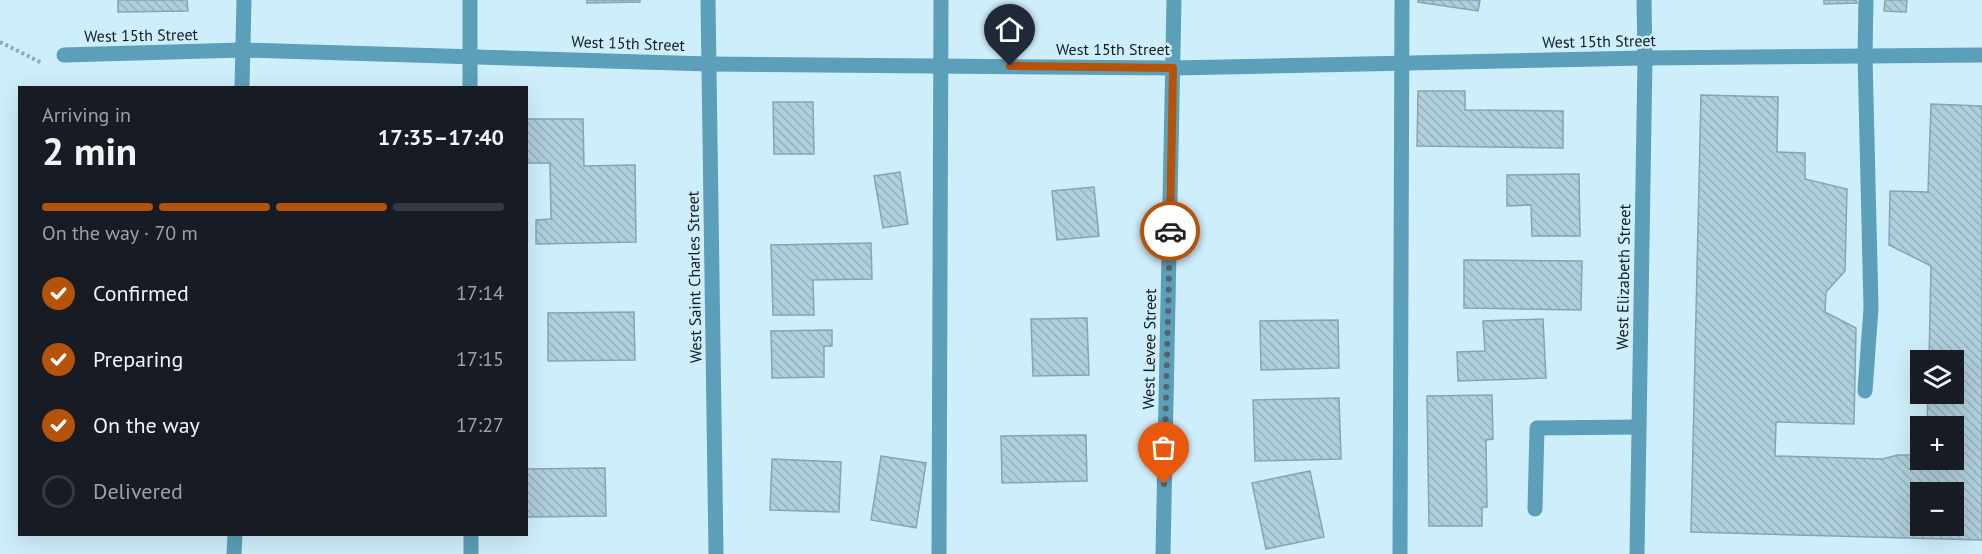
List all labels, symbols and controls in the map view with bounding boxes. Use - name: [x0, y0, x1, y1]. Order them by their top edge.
- pin: [984, 4, 1035, 66]
- icon: home: [993, 13, 1026, 46]
- street label: West 15th Street: [84, 24, 199, 46]
- street label: West 15th Street: [1542, 30, 1657, 52]
- street label: West 15th Street: [571, 31, 686, 55]
- street label: West 15th Street: [1056, 39, 1171, 59]
- text: Arriving in: [42, 102, 131, 128]
- text: 17:35–17:40: [378, 123, 504, 151]
- text: 2 min: [42, 125, 137, 176]
- street label: West Saint Charles Street: [682, 190, 706, 363]
- courier: [1140, 201, 1200, 261]
- street label: West Elizabeth Street: [1612, 203, 1634, 350]
- icon: car: [1154, 215, 1187, 248]
- text: On the way · 70 m: [42, 220, 198, 246]
- icon: check: [42, 277, 75, 310]
- text: Confirmed: [93, 279, 189, 307]
- text: 17:14: [456, 280, 504, 306]
- street label: West Levee Street: [1138, 288, 1160, 410]
- icon: check: [42, 343, 75, 376]
- text: Preparing: [93, 345, 183, 373]
- text: 17:15: [456, 346, 504, 372]
- map controls: [1910, 350, 1964, 536]
- button: layers: [1910, 350, 1964, 404]
- icon: check: [42, 409, 75, 442]
- text: On the way: [93, 411, 200, 439]
- text: 17:27: [456, 412, 504, 438]
- button: +: [1910, 416, 1964, 470]
- pin: [1138, 422, 1189, 484]
- icon: bag: [1147, 431, 1180, 464]
- text: Delivered: [93, 477, 183, 505]
- button: −: [1910, 482, 1964, 536]

